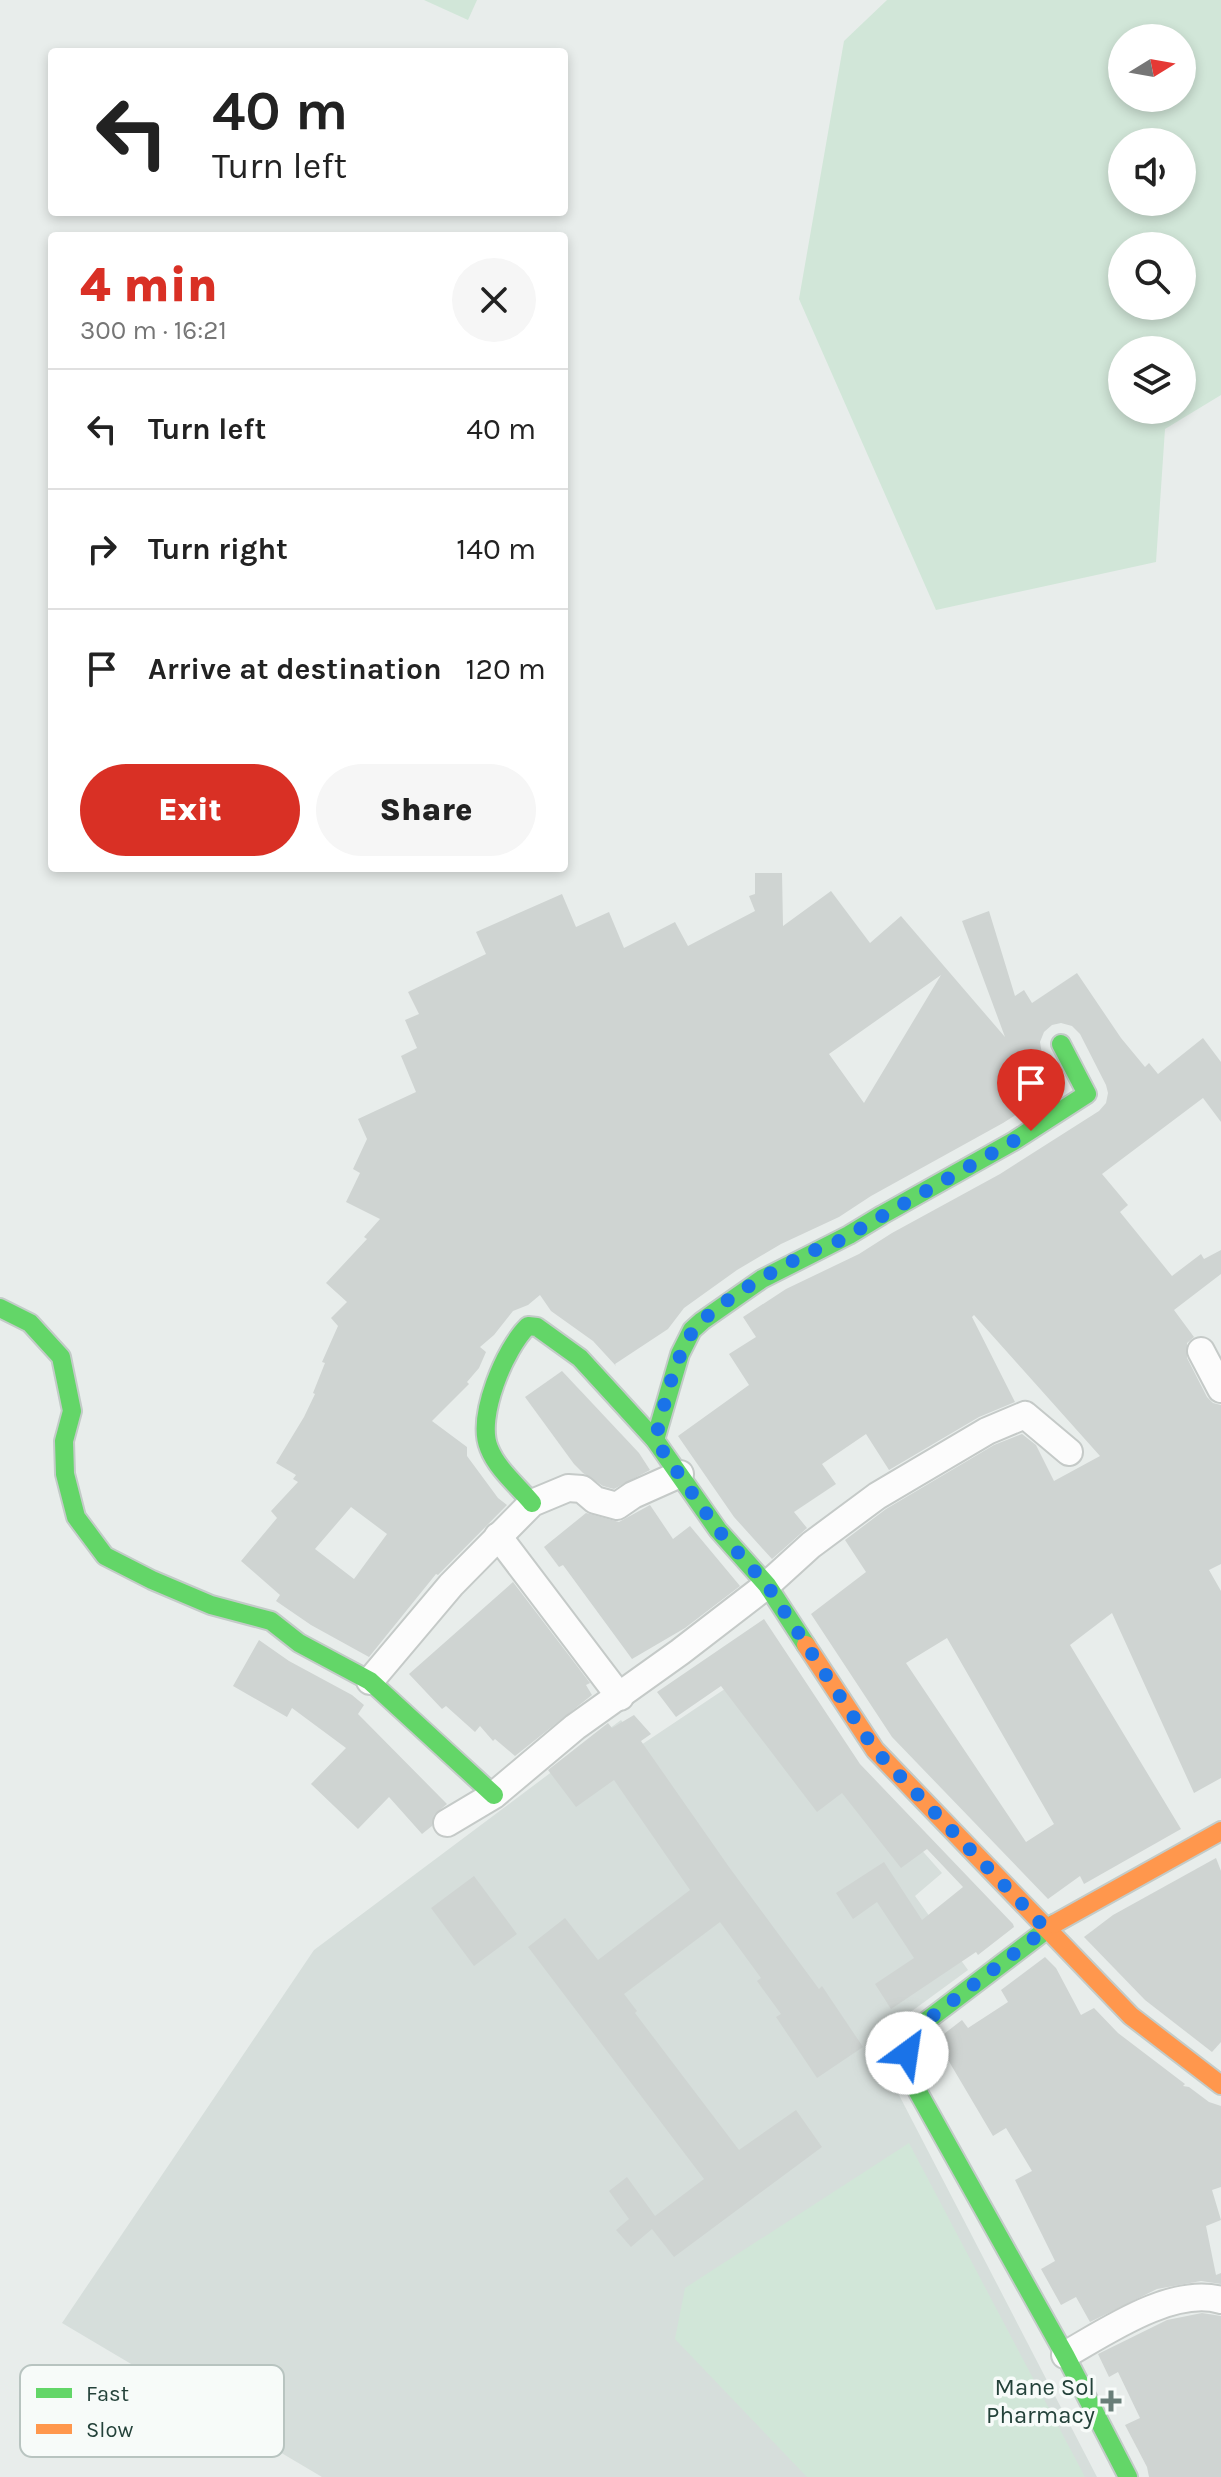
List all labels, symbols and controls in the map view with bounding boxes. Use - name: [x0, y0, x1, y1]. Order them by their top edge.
- north arrow: [1108, 24, 1196, 112]
- map controls: [1108, 24, 1196, 424]
- text: 40 m: [212, 78, 348, 143]
- icon: left: [80, 80, 184, 184]
- button: sound: [1108, 128, 1196, 216]
- text: Turn left: [212, 145, 347, 187]
- button: search: [1108, 232, 1196, 320]
- text: 4 min: [80, 257, 218, 313]
- button: close: [452, 258, 536, 342]
- text: 300 m · 16:21: [80, 315, 227, 346]
- button: layers: [1108, 336, 1196, 424]
- icon: left: [80, 407, 124, 451]
- text: Turn left: [148, 411, 266, 447]
- text: 40 m: [466, 411, 536, 447]
- icon: right: [80, 527, 124, 571]
- text: Turn right: [148, 531, 288, 567]
- text: 140 m: [456, 531, 536, 567]
- icon: arrive: [80, 647, 124, 691]
- text: Arrive at destination: [148, 651, 442, 687]
- text: 120 m: [466, 651, 546, 687]
- button: Exit: [80, 764, 300, 856]
- button: Share: [316, 764, 536, 856]
- pin: [997, 1049, 1065, 1131]
- icon: arrive: [1009, 1061, 1053, 1105]
- position arrow: [865, 2011, 949, 2095]
- legend: [20, 2365, 284, 2457]
- place label: Mane Sol Pharmacy: [986, 2373, 1095, 2429]
- text: Fast: [86, 2381, 129, 2407]
- marker: Mane Sol Pharmacy: [1102, 2392, 1120, 2410]
- text: Slow: [86, 2417, 133, 2443]

